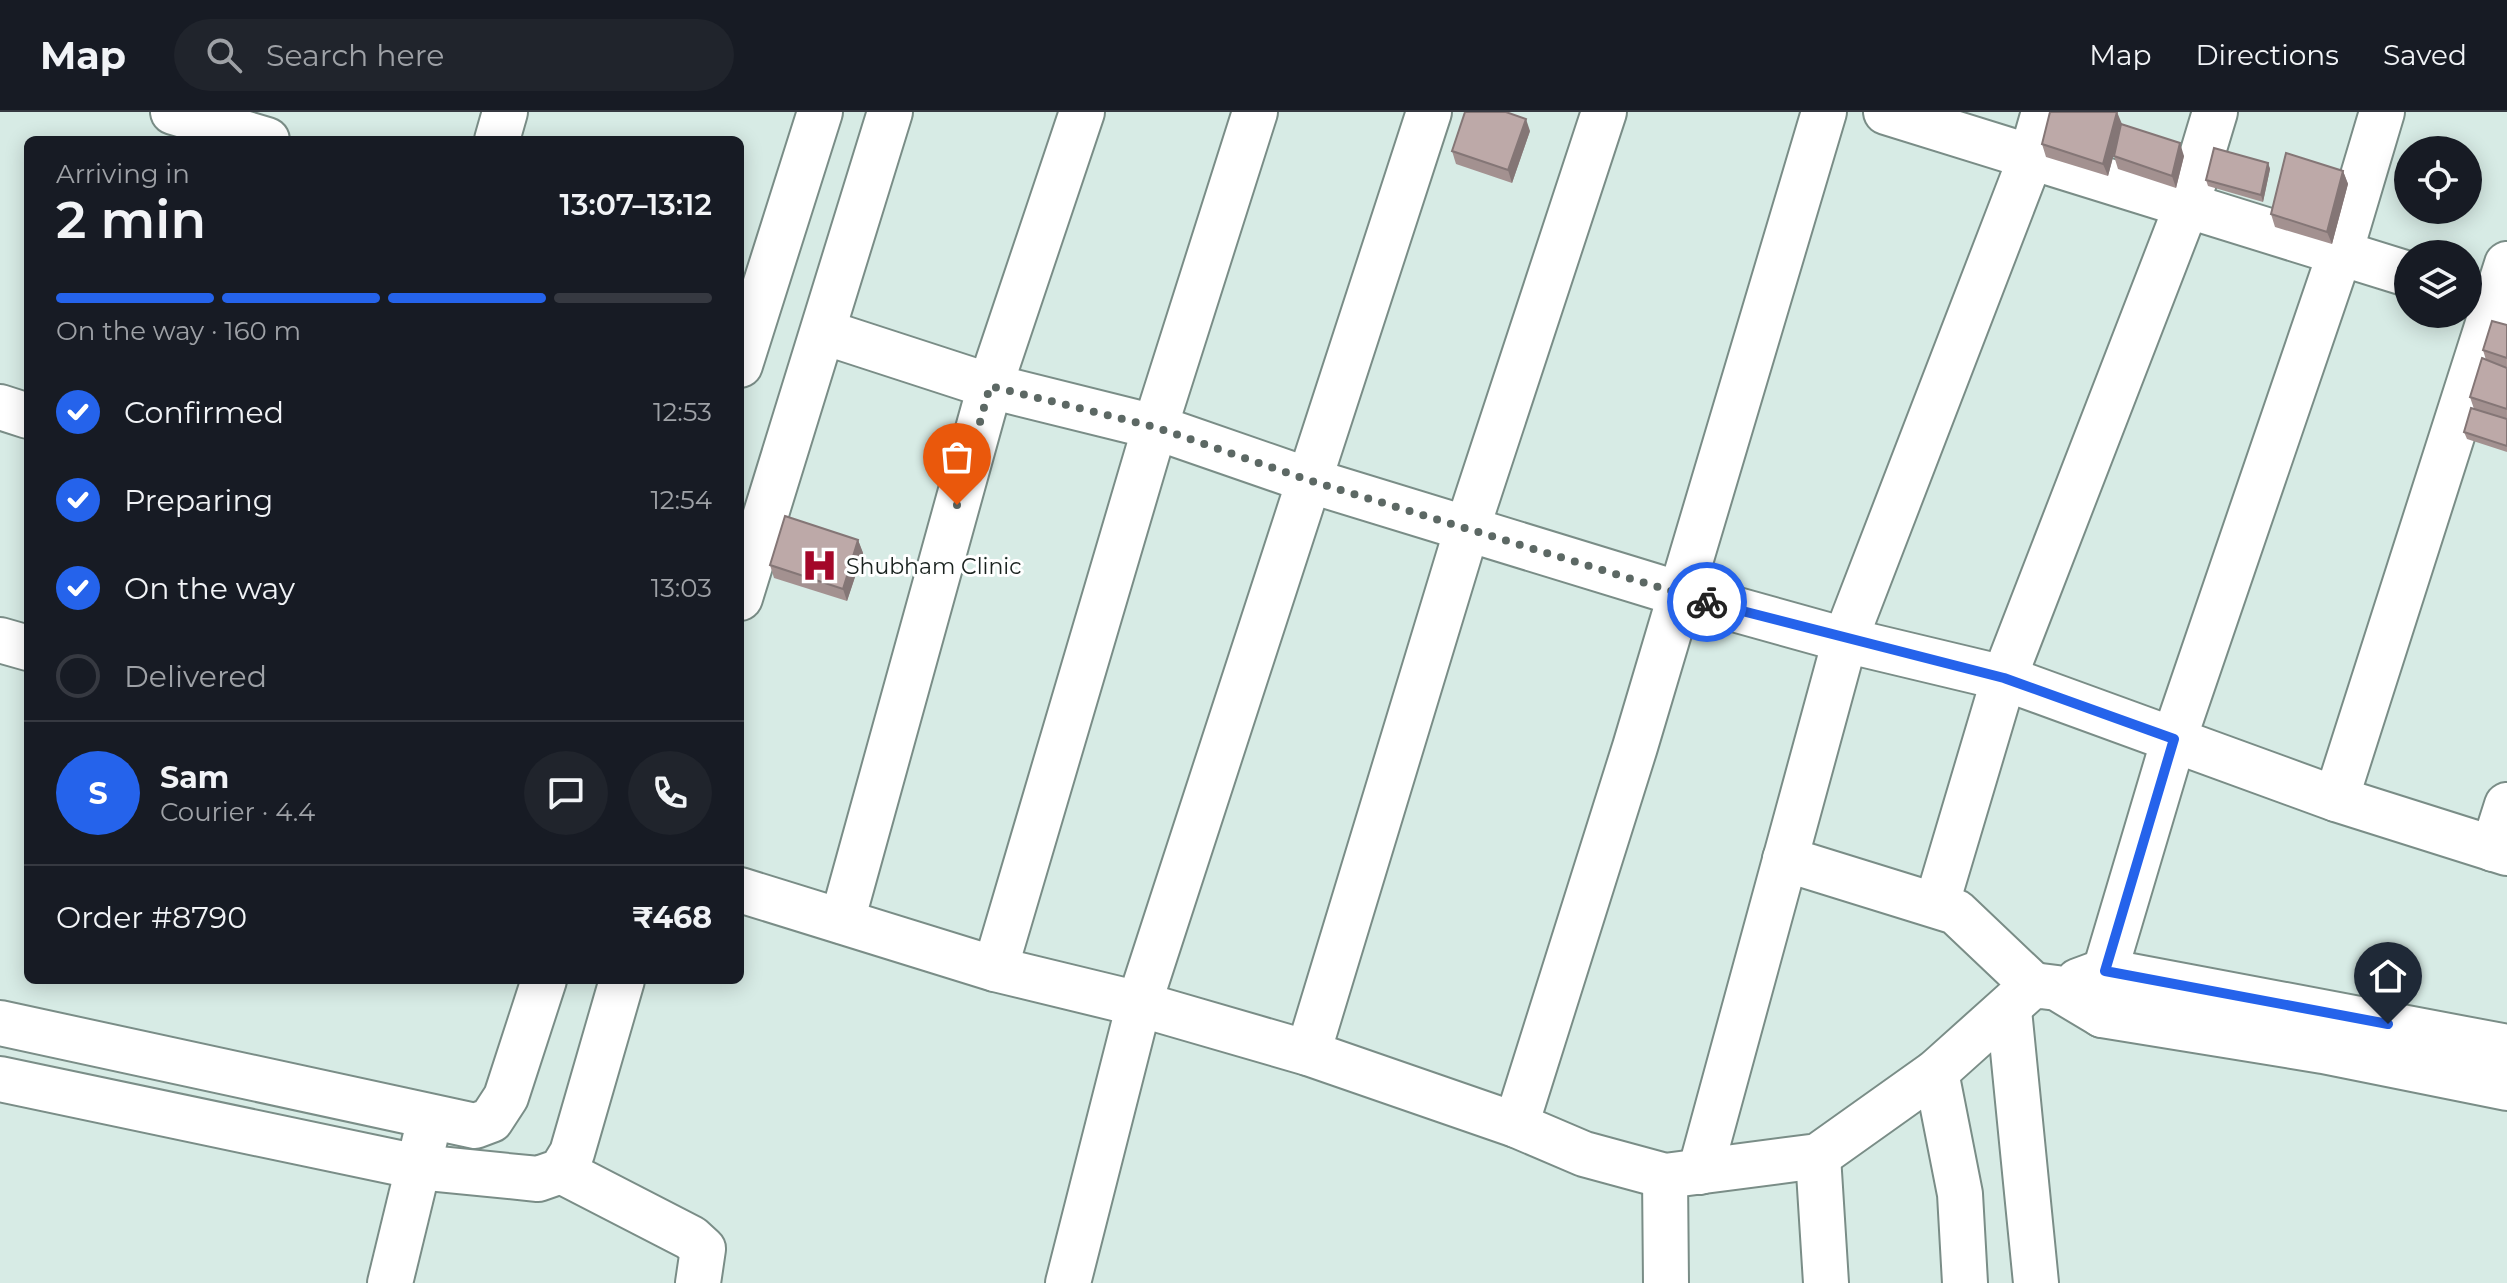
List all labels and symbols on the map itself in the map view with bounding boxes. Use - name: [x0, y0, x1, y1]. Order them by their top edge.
- pin: [923, 423, 991, 505]
- hospital icon: Shubham Clinic: [801, 547, 839, 585]
- place label: Shubham Clinic: [846, 553, 1022, 580]
- courier: [1667, 562, 1747, 642]
- pin: [2354, 942, 2422, 1024]

